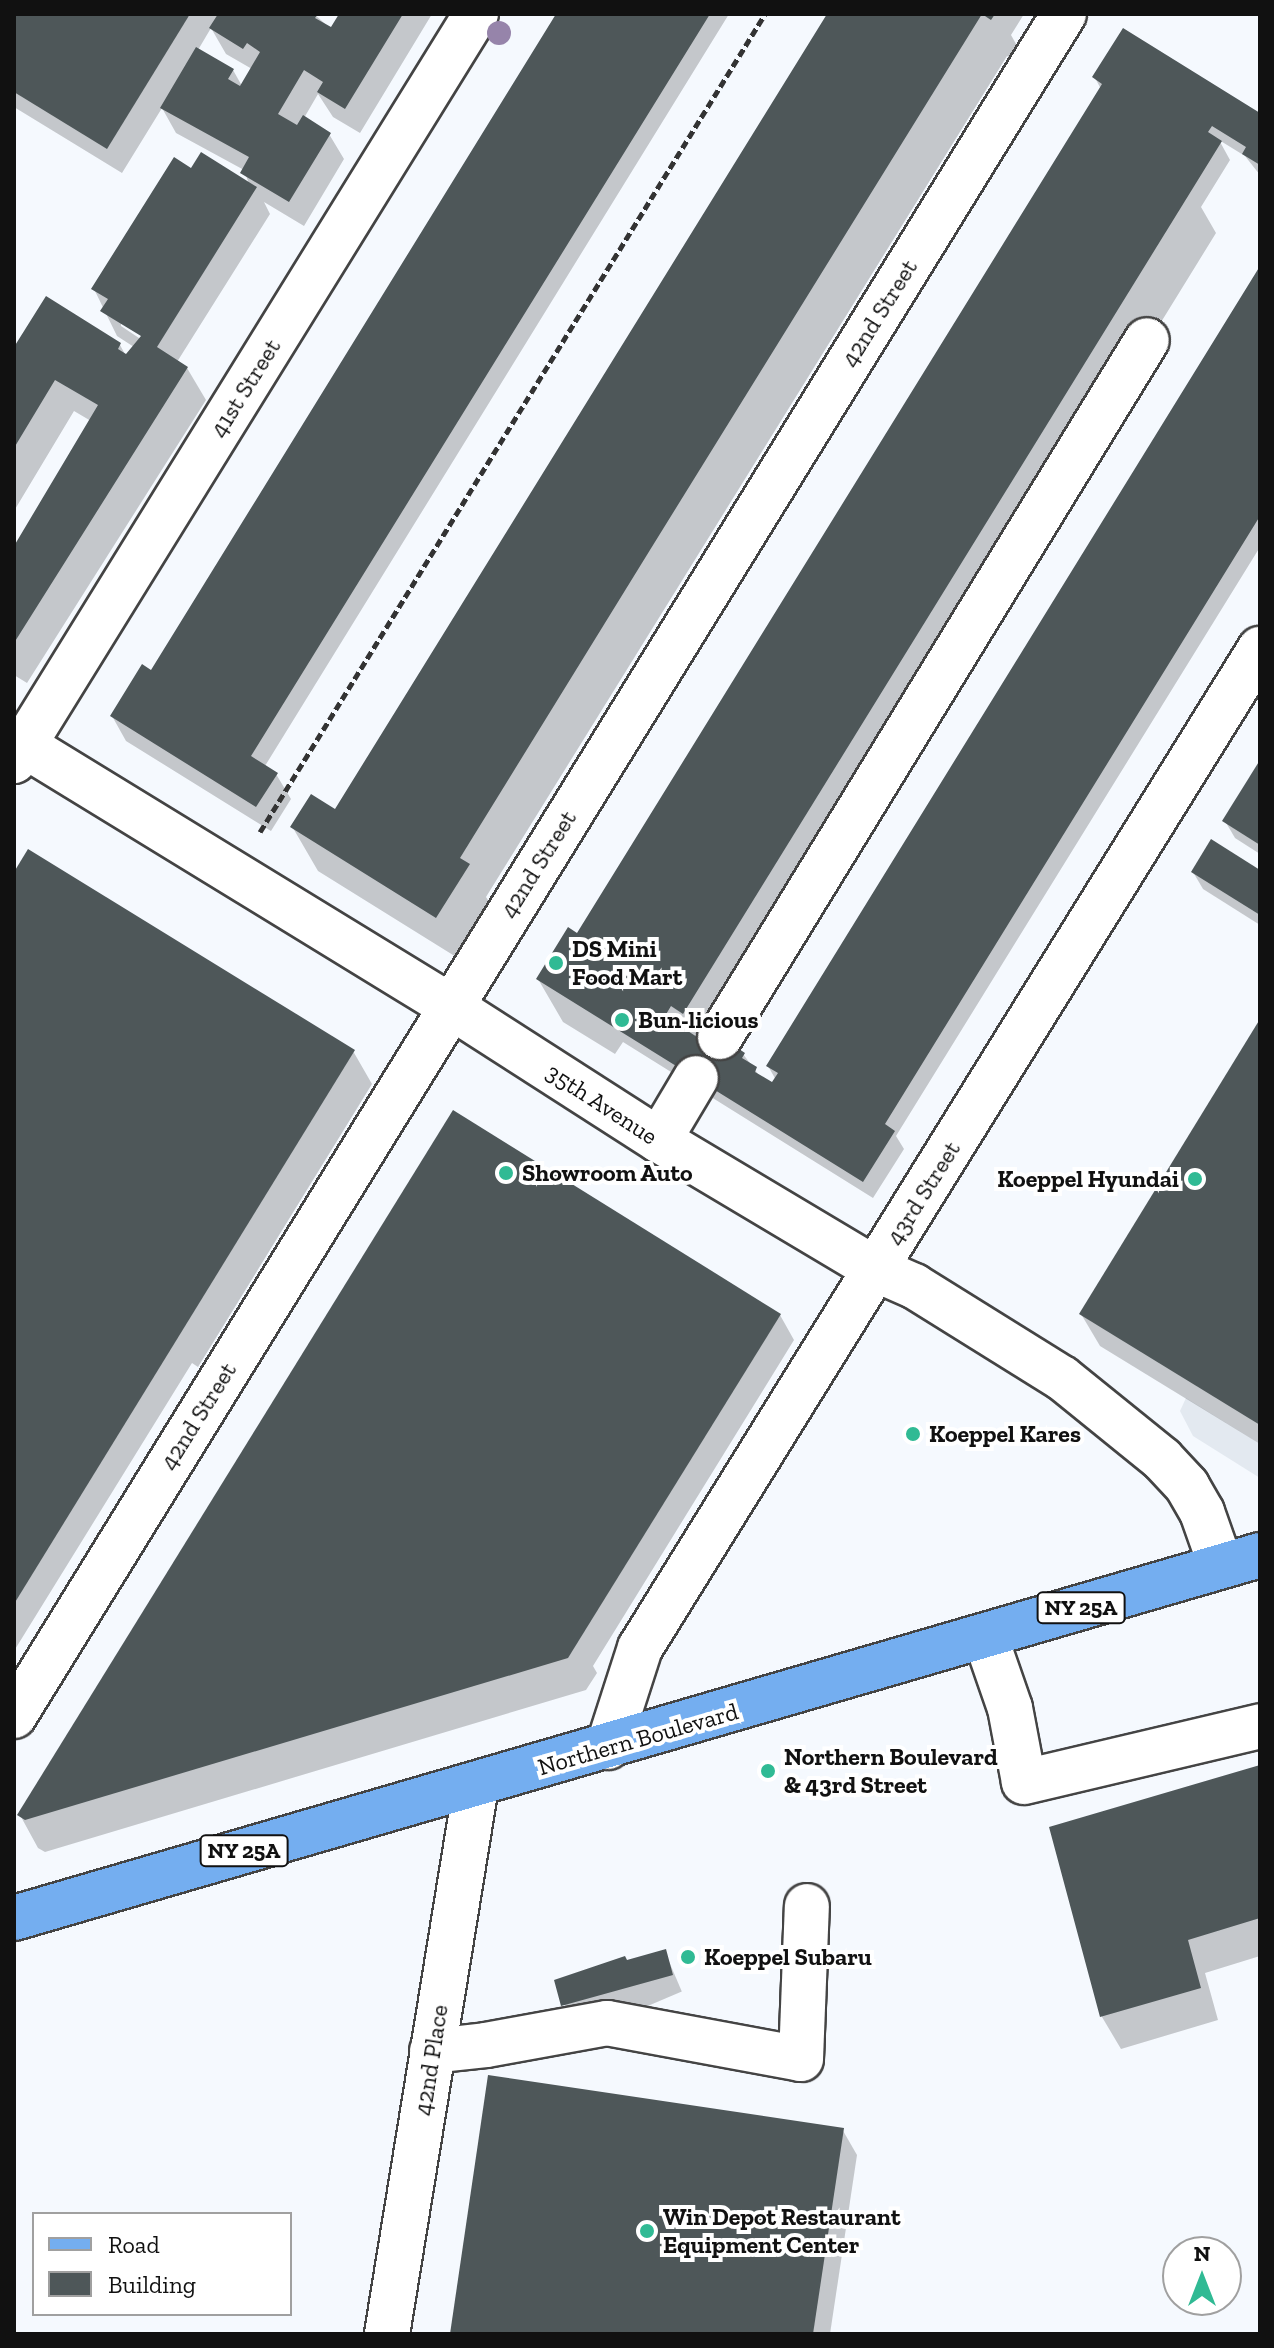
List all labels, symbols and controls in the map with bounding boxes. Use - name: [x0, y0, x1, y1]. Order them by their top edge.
- street label: 42nd Street: [835, 254, 923, 372]
- street label: 41st Street: [204, 334, 286, 442]
- street label: 42nd Street: [494, 805, 582, 923]
- place label: DS Mini Food Mart: [572, 935, 682, 991]
- marker: DS Mini Food Mart: [547, 954, 565, 972]
- place label: Bun-licious: [638, 1006, 759, 1034]
- marker: Bun-licious: [613, 1011, 631, 1029]
- street label: 35th Avenue: [541, 1057, 663, 1151]
- street label: 43rd Street: [880, 1136, 966, 1250]
- place label: Showroom Auto: [522, 1159, 693, 1187]
- marker: Showroom Auto: [497, 1164, 515, 1182]
- place label: Koeppel Hyundai: [997, 1165, 1179, 1193]
- marker: Koeppel Hyundai: [1186, 1170, 1204, 1188]
- street label: 42nd Street: [154, 1357, 242, 1475]
- place label: Koeppel Kares: [929, 1420, 1081, 1448]
- marker: Koeppel Kares: [904, 1425, 922, 1443]
- road number: NY 25A: [1035, 1590, 1127, 1626]
- street label: Northern Boulevard: [535, 1697, 741, 1781]
- place label: Northern Boulevard & 43rd Street: [784, 1743, 998, 1799]
- marker: Northern Boulevard & 43rd Street: [759, 1762, 777, 1780]
- road number: NY 25A: [198, 1833, 290, 1869]
- place label: Koeppel Subaru: [704, 1943, 872, 1971]
- marker: Koeppel Subaru: [679, 1948, 697, 1966]
- street label: 42nd Place: [408, 2003, 454, 2117]
- place label: Win Depot Restaurant Equipment Center: [663, 2203, 901, 2259]
- legend: [32, 2212, 292, 2316]
- marker: Win Depot Restaurant Equipment Center: [638, 2222, 656, 2240]
- text: Road: [108, 2230, 160, 2259]
- north arrow: [1162, 2236, 1242, 2316]
- text: N: [1194, 2240, 1210, 2267]
- text: Building: [108, 2270, 196, 2299]

